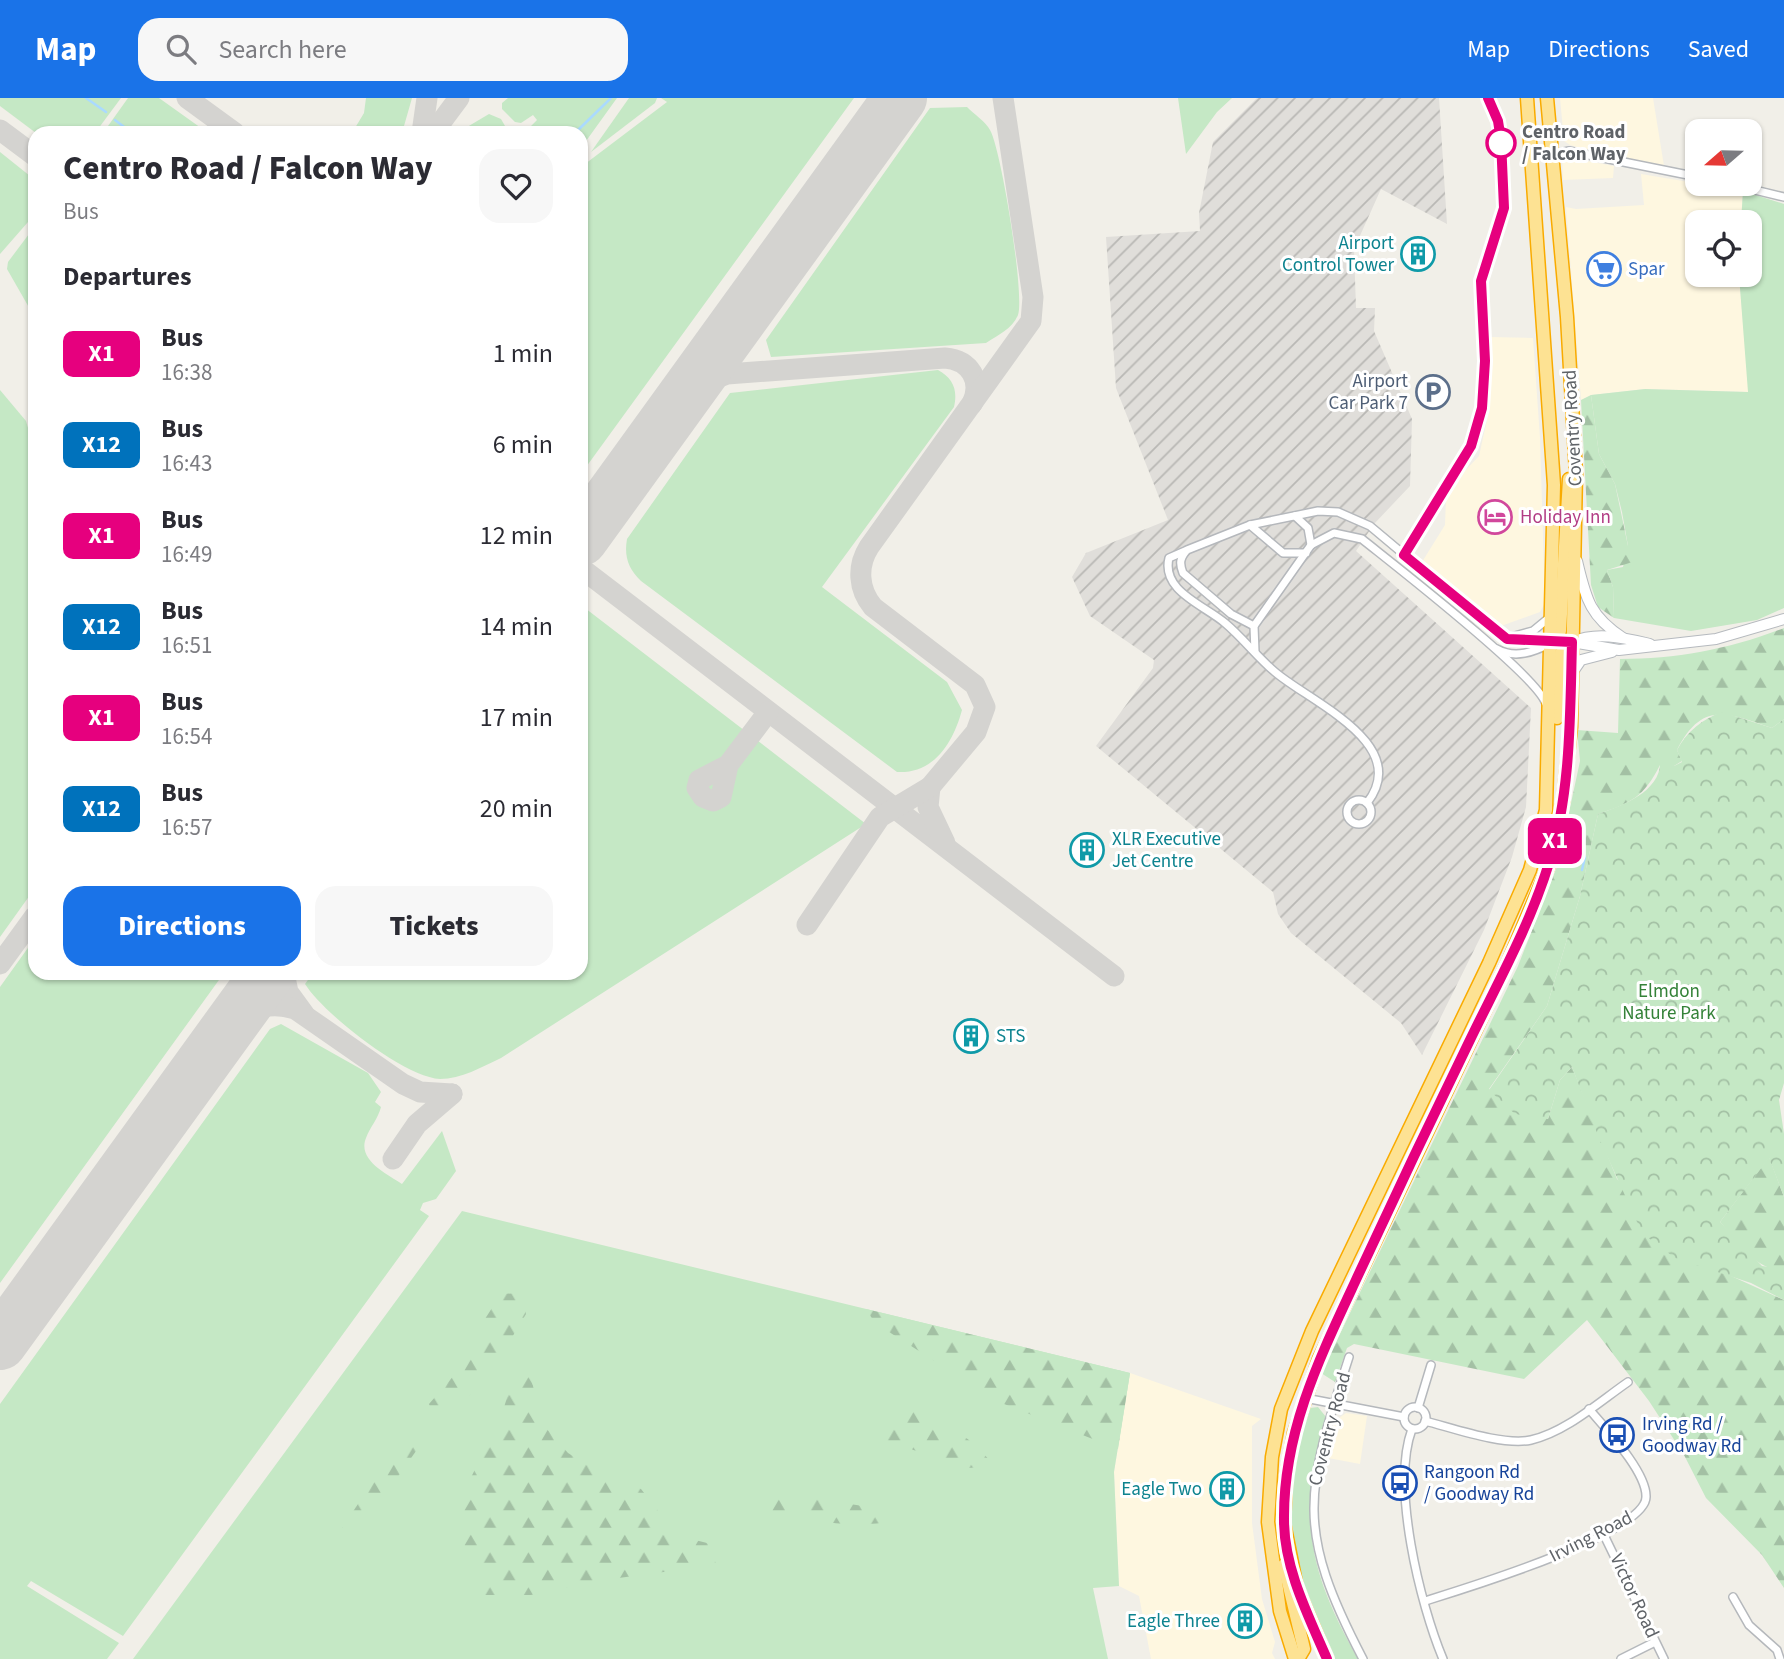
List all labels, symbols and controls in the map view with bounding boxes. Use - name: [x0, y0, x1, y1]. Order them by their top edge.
- search box: [138, 18, 628, 81]
- text: Map: [35, 26, 96, 73]
- icon: search: [162, 30, 200, 68]
- text: Search here: [218, 31, 347, 68]
- text: Map: [1467, 32, 1510, 67]
- text: Directions: [1548, 32, 1650, 67]
- text: Saved: [1688, 32, 1749, 67]
- place label: Centro Road / Falcon Way: [1522, 119, 1626, 168]
- north arrow: [1685, 119, 1762, 196]
- map controls: [1685, 119, 1762, 287]
- marker: Centro Road / Falcon Way: [1486, 128, 1516, 158]
- text: Centro Road / Falcon Way: [63, 145, 433, 192]
- button: heart: [479, 149, 553, 223]
- text: Bus: [63, 195, 99, 228]
- button: locate: [1685, 210, 1762, 287]
- place label: Airport Control Tower: [1282, 230, 1395, 279]
- building icon: Airport Control Tower: [1399, 235, 1437, 273]
- supermarket icon: Spar: [1585, 250, 1623, 288]
- place label: Spar: [1628, 256, 1665, 283]
- text: Departures: [63, 258, 191, 295]
- text: Bus: [161, 319, 203, 356]
- text: 1 min: [493, 335, 553, 372]
- text: X1: [88, 336, 115, 371]
- text: 16:38: [161, 356, 212, 389]
- place label: Airport Car Park 7: [1328, 368, 1409, 417]
- street label: Coventry Road: [1556, 369, 1590, 487]
- parking icon: Airport Car Park 7: [1414, 373, 1452, 411]
- text: Bus: [161, 410, 203, 447]
- text: 6 min: [493, 426, 553, 463]
- text: X12: [82, 427, 121, 462]
- text: 16:43: [161, 447, 212, 480]
- hotel icon: Holiday Inn: [1476, 498, 1514, 536]
- text: Bus: [161, 501, 203, 538]
- place label: Holiday Inn: [1520, 504, 1611, 531]
- text: 12 min: [480, 517, 553, 554]
- text: X1: [88, 518, 115, 553]
- text: 16:49: [161, 538, 212, 571]
- text: Bus: [161, 592, 203, 629]
- text: 14 min: [480, 608, 553, 645]
- text: X12: [82, 609, 121, 644]
- text: 16:51: [161, 629, 212, 662]
- text: Bus: [161, 683, 203, 720]
- text: 17 min: [480, 699, 553, 736]
- text: X1: [88, 700, 115, 735]
- text: 16:54: [161, 720, 212, 753]
- text: Bus: [161, 774, 203, 811]
- text: 20 min: [480, 790, 553, 827]
- text: X12: [82, 791, 121, 826]
- text: 16:57: [161, 811, 212, 844]
- line badge: X1: [1524, 818, 1586, 864]
- text: X1: [1542, 823, 1568, 858]
- place label: XLR Executive Jet Centre: [1112, 826, 1221, 875]
- building icon: XLR Executive Jet Centre: [1068, 831, 1106, 869]
- button: Directions: [63, 886, 301, 966]
- button: Tickets: [315, 886, 553, 966]
- park label: Elmdon Nature Park: [1622, 978, 1716, 1027]
- building icon: STS: [952, 1017, 990, 1055]
- place label: STS: [996, 1023, 1025, 1050]
- street label: Coventry Road: [1302, 1369, 1358, 1489]
- place label: Irving Rd / Goodway Rd: [1642, 1411, 1742, 1460]
- bus stop icon: Irving Rd / Goodway Rd: [1598, 1416, 1636, 1454]
- place label: Rangoon Rd / Goodway Rd: [1424, 1459, 1534, 1508]
- bus stop icon: Rangoon Rd / Goodway Rd: [1381, 1464, 1419, 1502]
- building icon: Eagle Two: [1208, 1470, 1246, 1508]
- place label: Eagle Two: [1121, 1476, 1202, 1503]
- street label: Irving Road: [1545, 1505, 1637, 1569]
- street label: Victor Road: [1603, 1549, 1665, 1643]
- building icon: Eagle Three: [1226, 1602, 1264, 1640]
- place label: Eagle Three: [1127, 1608, 1220, 1635]

